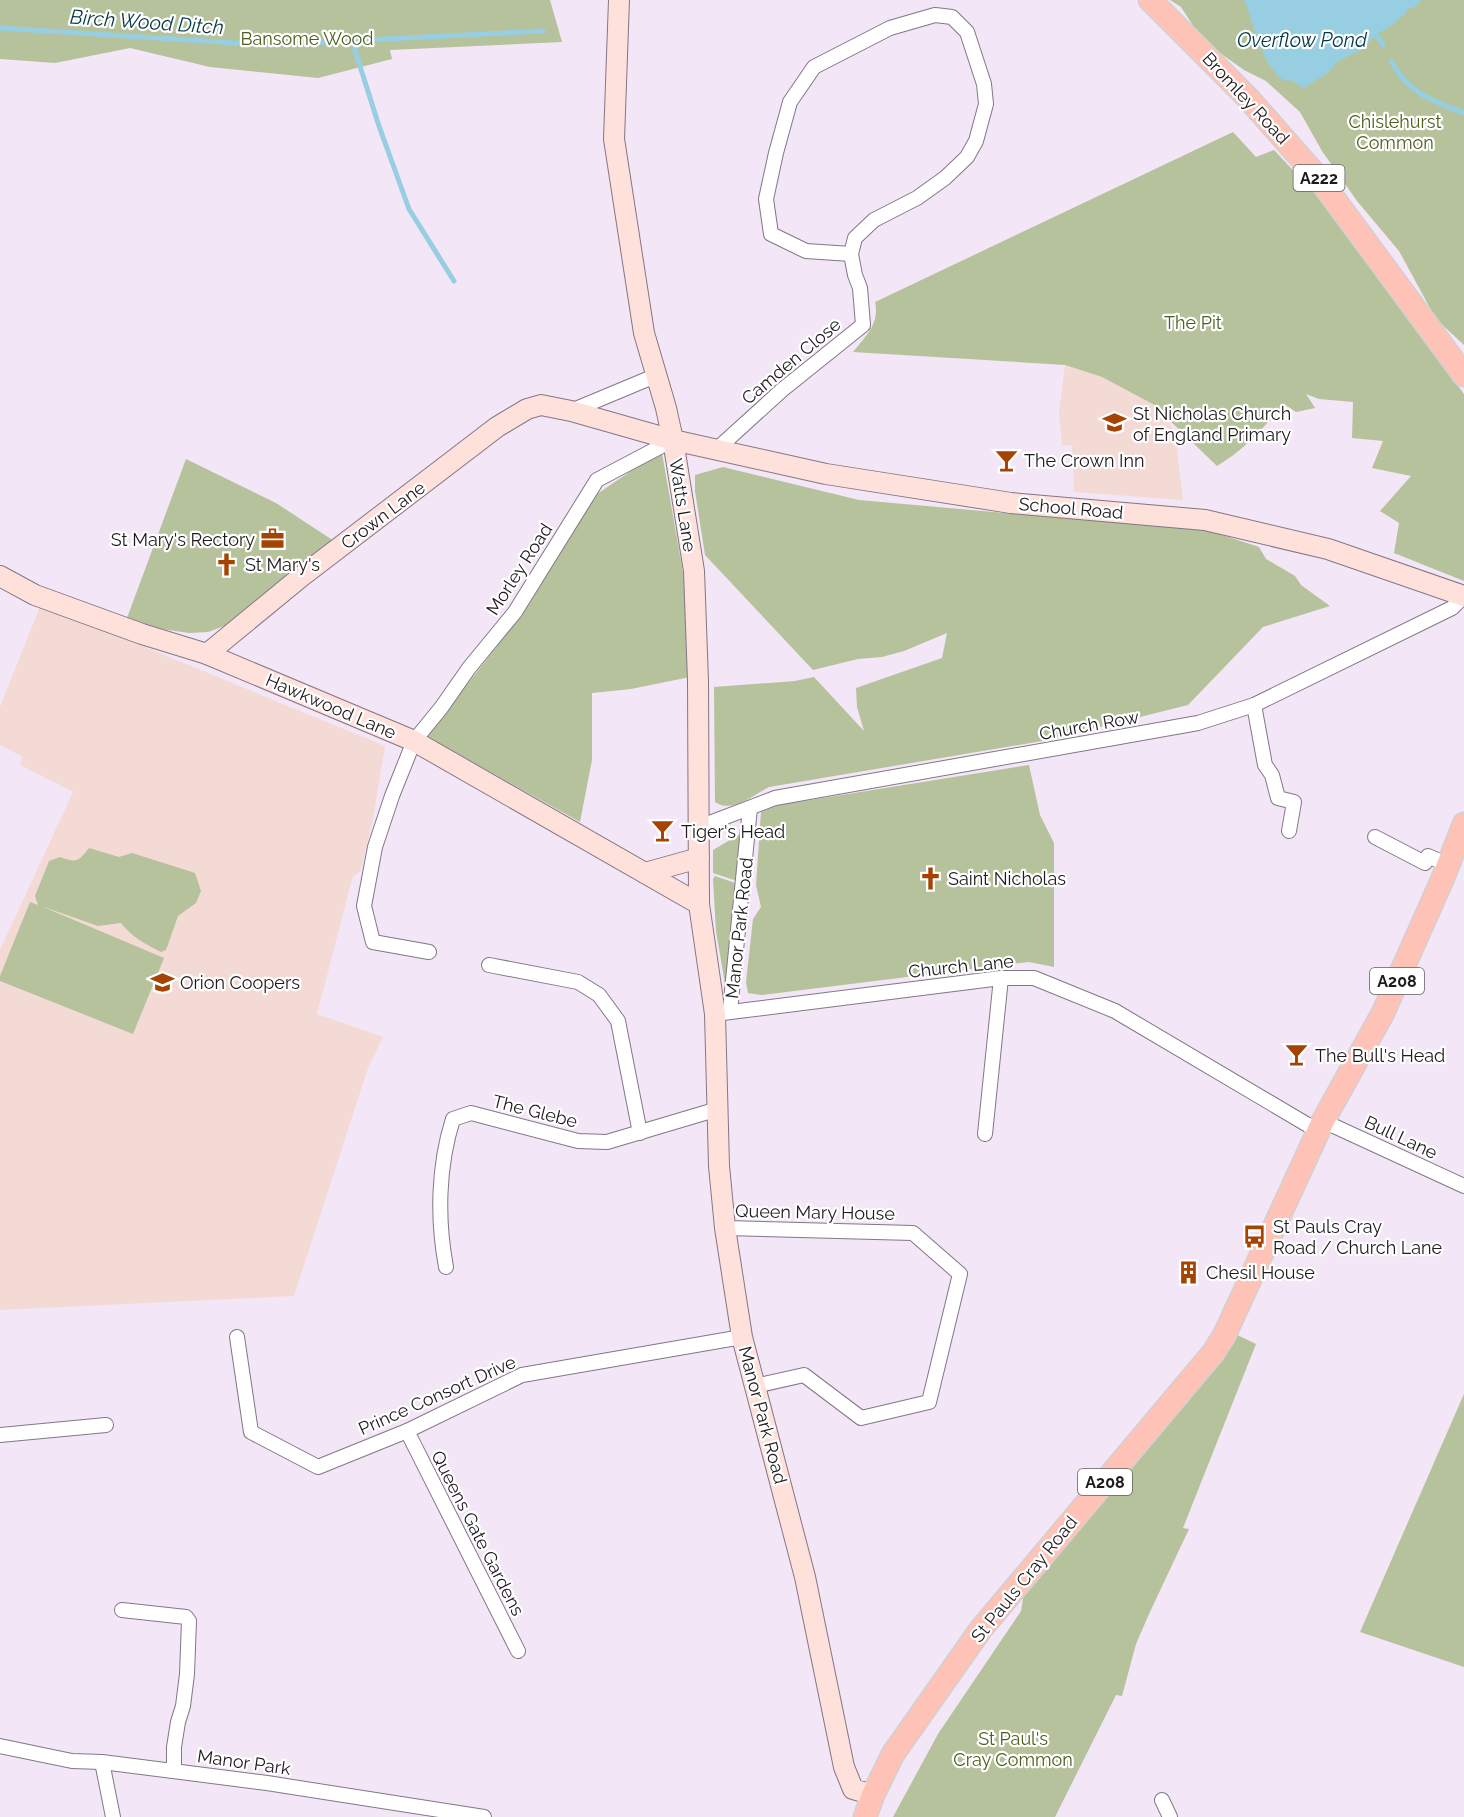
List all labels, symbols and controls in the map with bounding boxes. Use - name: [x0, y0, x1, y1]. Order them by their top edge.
- water label: Birch Wood Ditch: [69, 5, 225, 39]
- park label: Bansome Wood: [240, 28, 374, 49]
- water label: Overflow Pond: [1237, 28, 1368, 52]
- street label: Bromley Road: [1198, 48, 1294, 148]
- park label: Chislehurst Common: [1348, 111, 1442, 153]
- road number: A222: [1294, 165, 1344, 191]
- park label: The Pit: [1164, 312, 1222, 333]
- street label: Camden Close: [737, 313, 845, 408]
- place label: St Nicholas Church of England Primary: [1133, 403, 1291, 445]
- school or university icon: St Nicholas Church of England Primary: [1102, 410, 1128, 436]
- bar icon: The Crown Inn: [993, 447, 1019, 473]
- place label: The Crown Inn: [1024, 450, 1145, 471]
- street label: Watts Lane: [665, 457, 701, 554]
- street label: Crown Lane: [337, 476, 430, 553]
- street label: School Road: [1018, 493, 1124, 523]
- street label: Morley Road: [482, 519, 556, 619]
- office icon: St Mary's Rectory: [260, 526, 286, 552]
- place label: St Mary's Rectory: [111, 529, 255, 550]
- church icon: St Mary's: [214, 551, 240, 577]
- place label: St Mary's: [245, 554, 320, 575]
- street label: Hawkwood Lane: [263, 669, 400, 743]
- street label: Church Row: [1037, 706, 1141, 744]
- bar icon: Tiger's Head: [650, 818, 676, 844]
- place label: Tiger's Head: [681, 821, 785, 842]
- street label: Manor Park Road: [721, 856, 757, 1000]
- church icon: Saint Nicholas: [917, 865, 943, 891]
- place label: Saint Nicholas: [948, 868, 1066, 889]
- street label: Church Lane: [907, 950, 1015, 982]
- road number: A208: [1370, 968, 1424, 994]
- school or university icon: Orion Coopers: [149, 969, 175, 995]
- place label: Orion Coopers: [180, 972, 300, 993]
- bar icon: The Bull's Head: [1284, 1042, 1310, 1068]
- place label: The Bull's Head: [1315, 1045, 1445, 1066]
- street label: The Glebe: [490, 1090, 580, 1132]
- street label: Bull Lane: [1361, 1111, 1441, 1163]
- street label: Queen Mary House: [735, 1200, 896, 1224]
- place label: St Pauls Cray Road / Church Lane: [1273, 1216, 1443, 1258]
- bus stop icon: St Pauls Cray Road / Church Lane: [1242, 1223, 1268, 1249]
- building icon: Chesil House: [1175, 1259, 1201, 1285]
- place label: Chesil House: [1206, 1262, 1315, 1283]
- street label: Manor Park Road: [735, 1344, 791, 1486]
- street label: Prince Consort Drive: [355, 1351, 519, 1439]
- street label: Queens Gate Gardens: [427, 1447, 529, 1619]
- road number: A208: [1078, 1469, 1132, 1495]
- street label: St Pauls Cray Road: [967, 1512, 1081, 1646]
- park label: St Paul's Cray Common: [953, 1728, 1073, 1770]
- street label: Manor Park: [196, 1745, 292, 1779]

